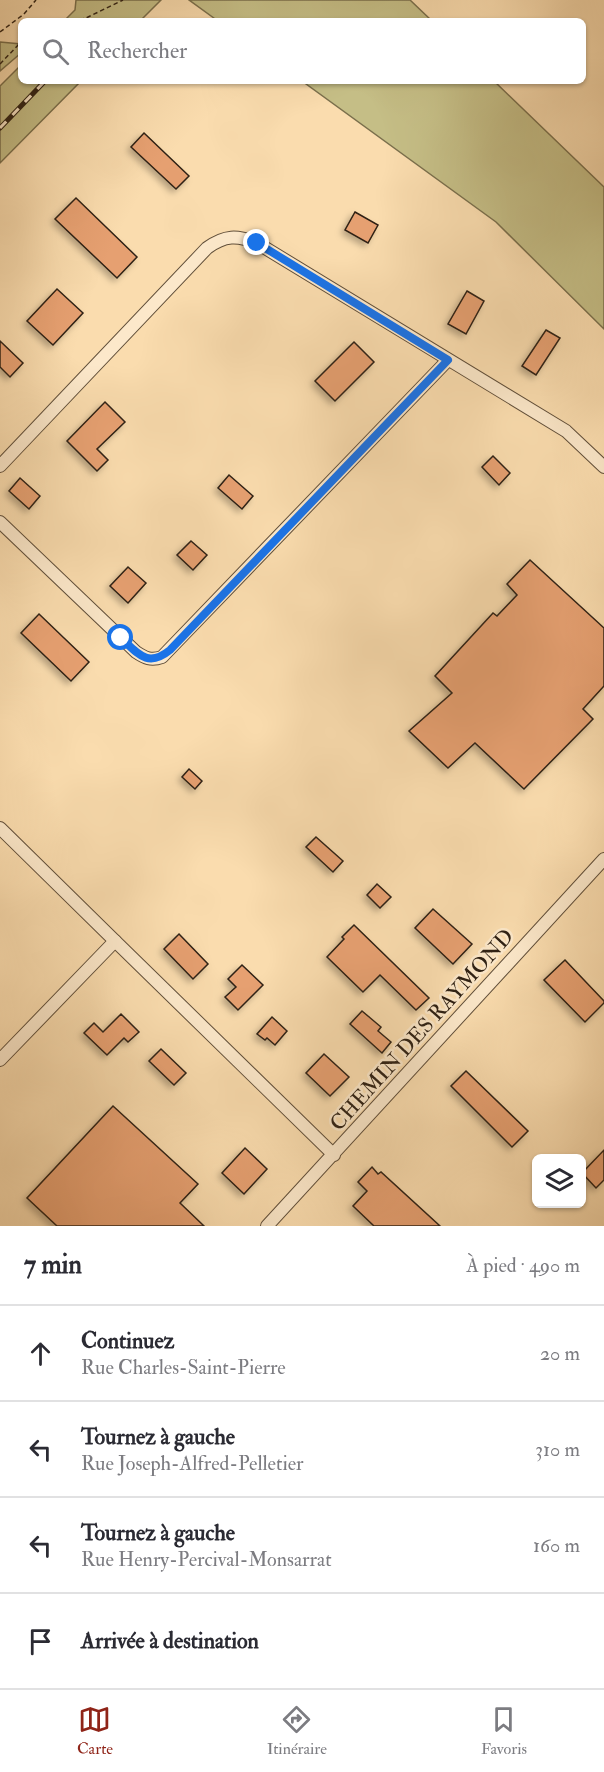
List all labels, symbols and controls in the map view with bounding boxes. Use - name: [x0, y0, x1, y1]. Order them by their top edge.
- search box: [18, 18, 586, 84]
- icon: search: [39, 35, 72, 68]
- text: Rechercher: [87, 37, 187, 65]
- route end: [243, 229, 269, 255]
- route start: [107, 624, 133, 650]
- street label: CHEMIN DES RAYMOND: [324, 923, 520, 1137]
- map controls: [532, 1154, 586, 1208]
- button: layers: [532, 1154, 586, 1208]
- text: 7 min: [24, 1249, 82, 1281]
- text: À pied · 490 m: [466, 1253, 580, 1278]
- text: Continuez: [81, 1327, 174, 1355]
- icon: ahead: [24, 1337, 57, 1370]
- text: 20 m: [540, 1341, 580, 1366]
- text: Rue Charles-Saint-Pierre: [81, 1355, 286, 1380]
- text: Tournez à gauche: [81, 1423, 235, 1451]
- icon: left: [24, 1433, 57, 1466]
- text: 310 m: [535, 1437, 580, 1462]
- text: Rue Joseph-Alfred-Pelletier: [81, 1451, 304, 1476]
- text: Tournez à gauche: [81, 1519, 235, 1547]
- icon: left: [24, 1529, 57, 1562]
- text: 160 m: [533, 1533, 580, 1558]
- text: Rue Henry-Percival-Monsarrat: [81, 1547, 332, 1572]
- icon: arrive: [24, 1625, 57, 1658]
- text: Arrivée à destination: [81, 1627, 259, 1655]
- tab: Carte: [77, 1703, 113, 1759]
- tab: Itinéraire: [267, 1703, 327, 1759]
- tab: Favoris: [481, 1703, 527, 1759]

